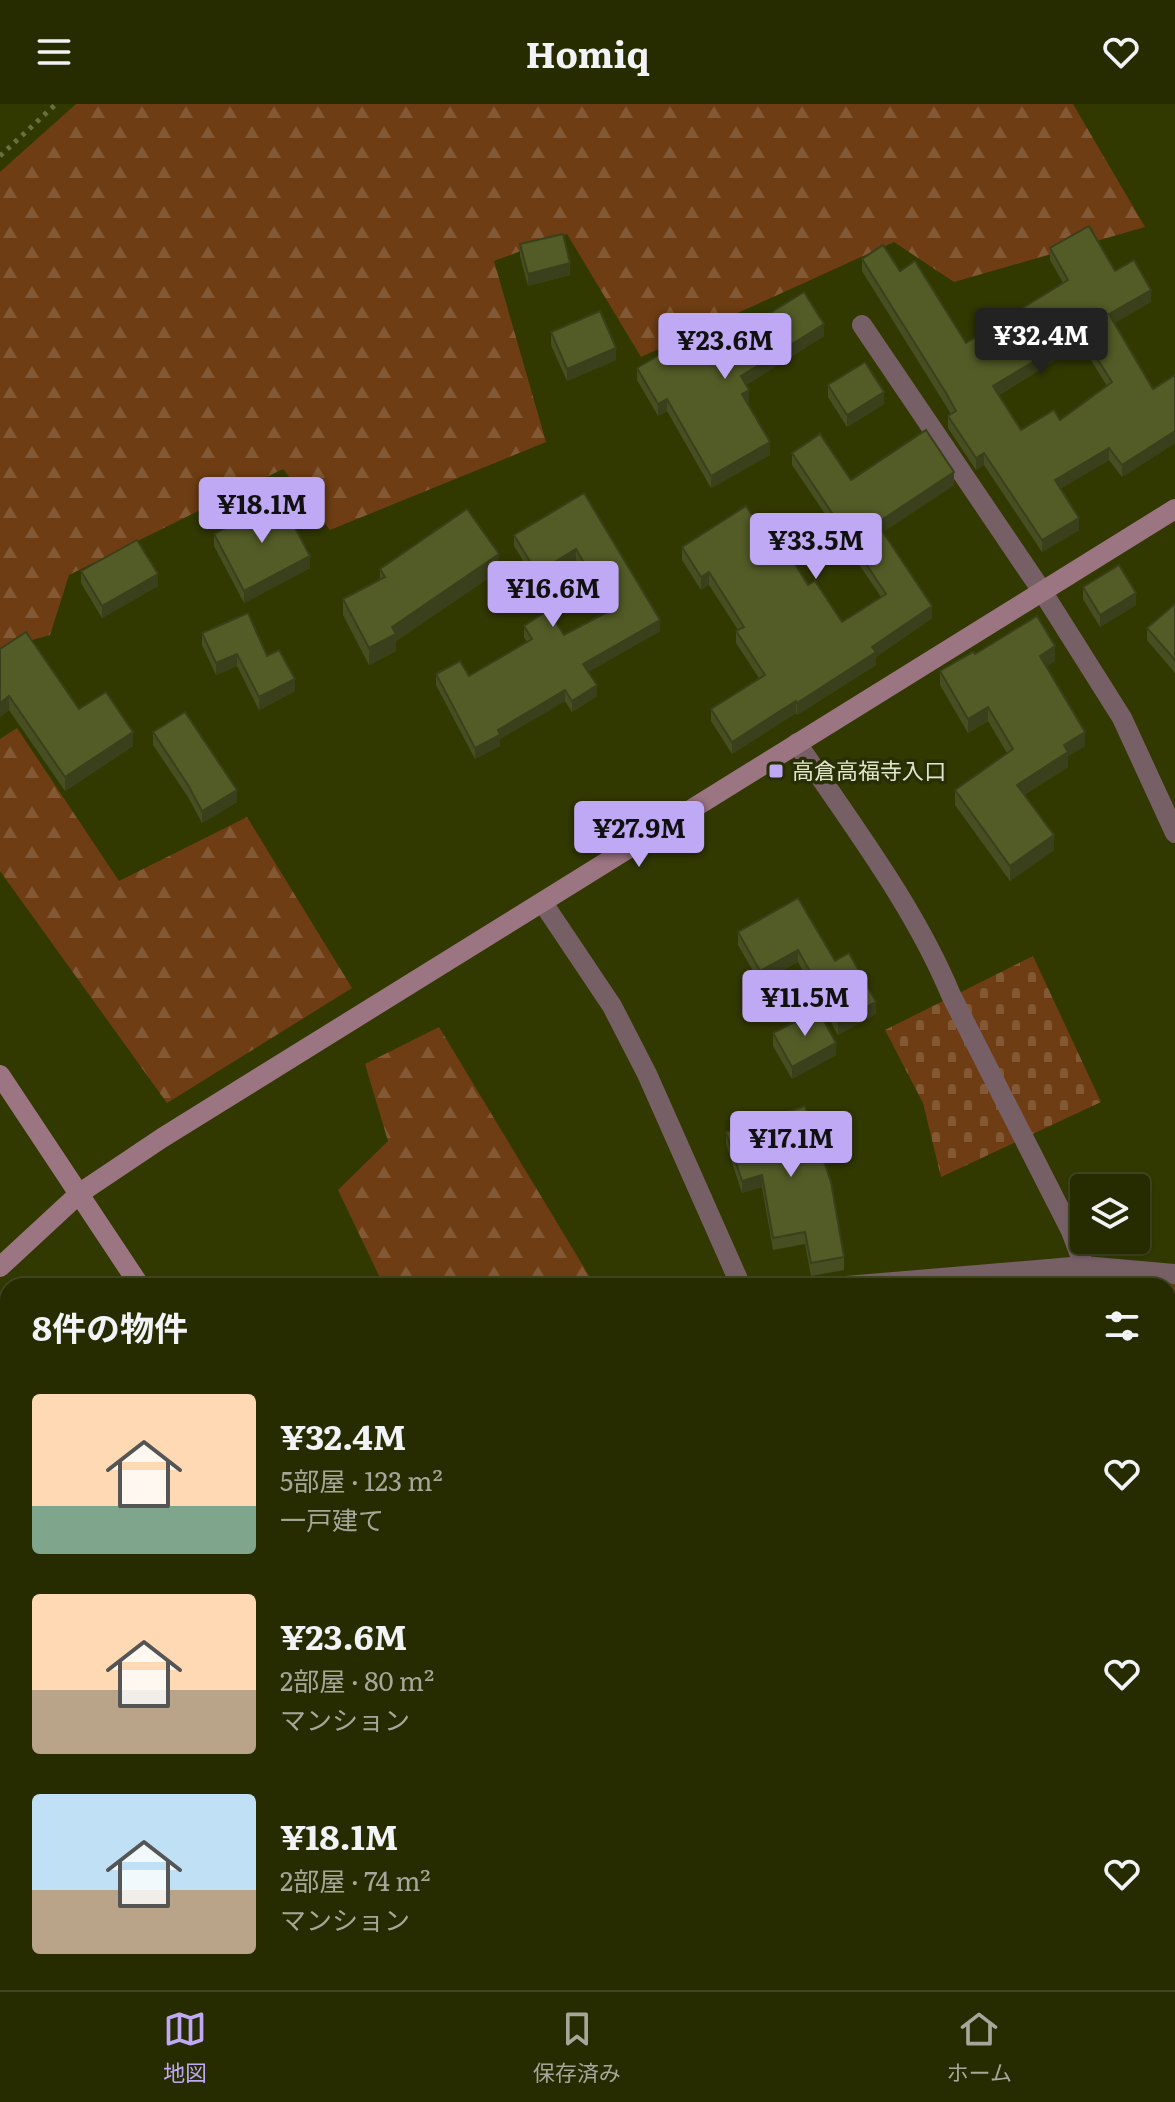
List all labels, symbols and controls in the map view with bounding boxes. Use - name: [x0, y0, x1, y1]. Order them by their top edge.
- text: Homiq: [525, 26, 650, 79]
- icon: menu: [32, 30, 76, 74]
- icon: heart: [1099, 30, 1143, 74]
- pin: ¥32.4M: [976, 308, 1106, 376]
- pin: ¥23.6M: [660, 313, 790, 381]
- text: ¥32.4M: [993, 314, 1089, 353]
- text: ¥23.6M: [676, 319, 774, 358]
- pin: ¥18.1M: [197, 477, 327, 545]
- text: ¥18.1M: [217, 483, 307, 522]
- pin: ¥33.5M: [751, 513, 881, 581]
- text: ¥33.5M: [768, 519, 864, 558]
- pin: ¥16.6M: [488, 561, 618, 629]
- text: ¥16.6M: [506, 567, 600, 606]
- place label: 高倉高福寺入口: [792, 753, 946, 786]
- marker: 高倉高福寺入口: [767, 762, 785, 780]
- pin: ¥27.9M: [574, 801, 704, 869]
- text: ¥27.9M: [592, 807, 686, 846]
- pin: ¥11.5M: [740, 970, 870, 1038]
- text: ¥11.5M: [760, 976, 850, 1015]
- pin: ¥17.1M: [726, 1111, 856, 1179]
- text: ¥17.1M: [748, 1117, 834, 1156]
- map controls: [1070, 1174, 1150, 1254]
- button: layers: [1070, 1174, 1150, 1254]
- text: 8件の物件: [32, 1301, 188, 1351]
- icon: filters: [1100, 1304, 1144, 1348]
- text: ¥32.4M: [280, 1410, 406, 1460]
- icon: home: [96, 1426, 192, 1522]
- icon: heart: [1100, 1452, 1144, 1496]
- text: 5部屋 · 123 m²: [280, 1460, 443, 1499]
- text: 一戸建て: [280, 1499, 384, 1538]
- text: ¥23.6M: [280, 1610, 407, 1660]
- icon: home: [96, 1626, 192, 1722]
- icon: heart: [1100, 1652, 1144, 1696]
- text: 2部屋 · 80 m²: [280, 1660, 434, 1699]
- text: マンション: [280, 1699, 410, 1738]
- text: ¥18.1M: [280, 1810, 398, 1860]
- icon: home: [96, 1826, 192, 1922]
- icon: heart: [1100, 1852, 1144, 1896]
- text: 2部屋 · 74 m²: [280, 1860, 431, 1899]
- text: マンション: [280, 1899, 410, 1938]
- tab: 地図: [163, 2007, 207, 2088]
- tab: 保存済み: [533, 2007, 621, 2088]
- tab: ホーム: [947, 2007, 1012, 2088]

